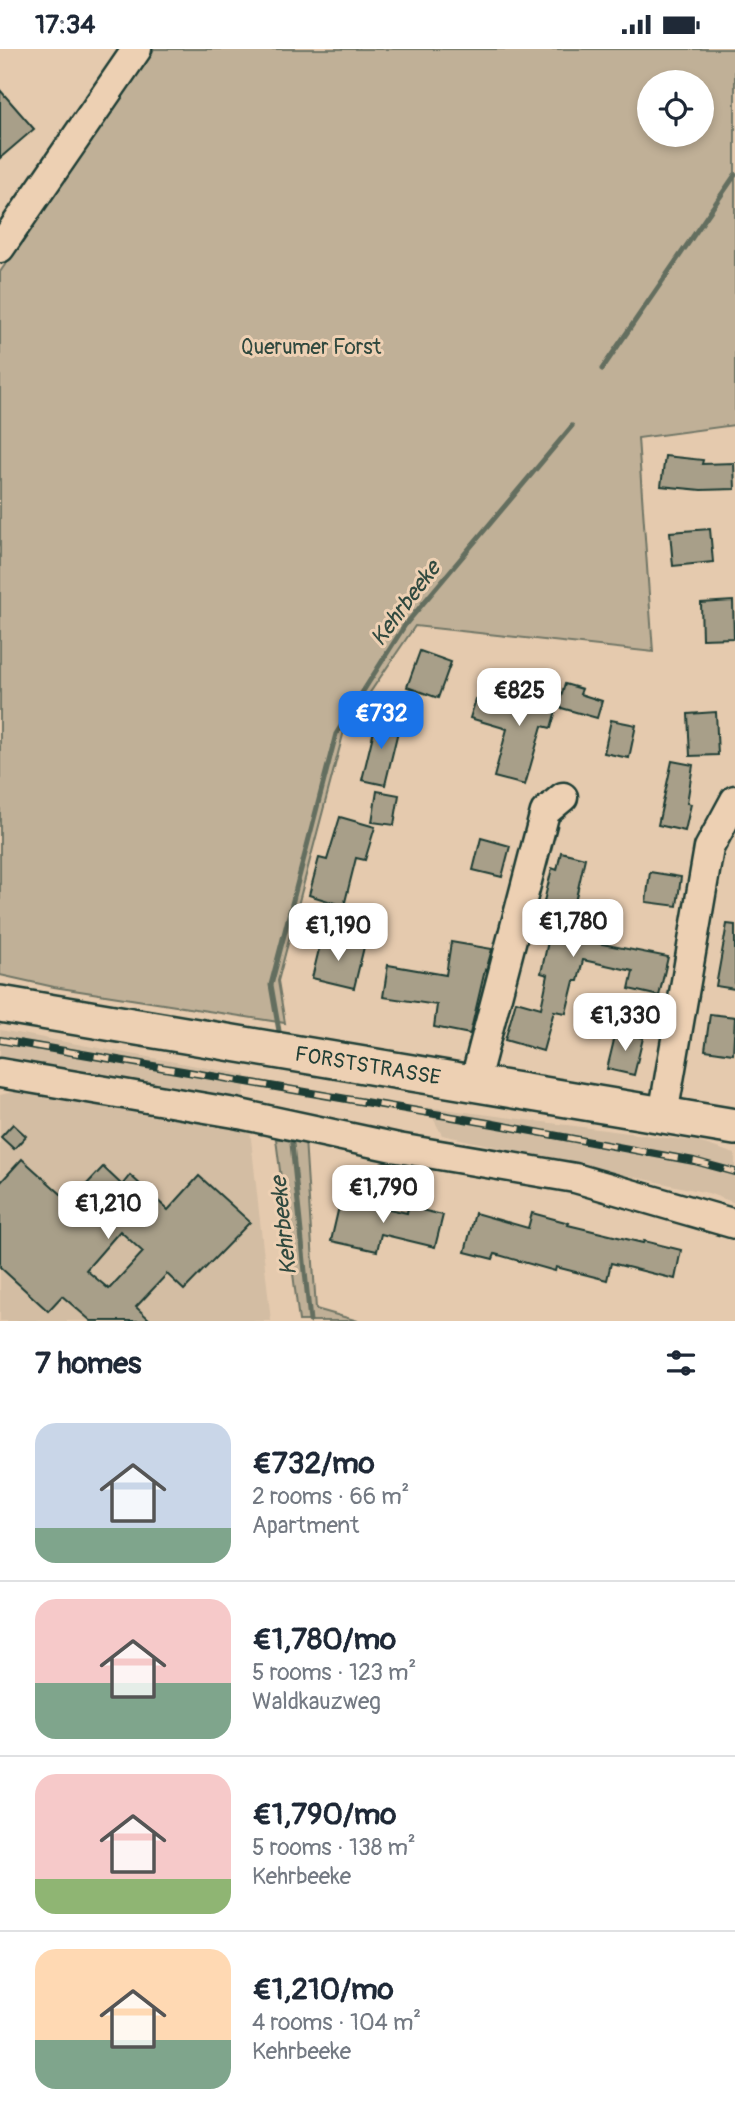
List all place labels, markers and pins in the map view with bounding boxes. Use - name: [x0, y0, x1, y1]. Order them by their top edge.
- pin: €825: [478, 669, 560, 728]
- pin: €732: [340, 691, 422, 751]
- pin: €1,780: [516, 899, 630, 959]
- pin: €1,190: [281, 904, 395, 963]
- pin: €1,330: [568, 993, 682, 1053]
- pin: €1,790: [326, 1165, 440, 1225]
- pin: €1,210: [51, 1181, 165, 1241]

